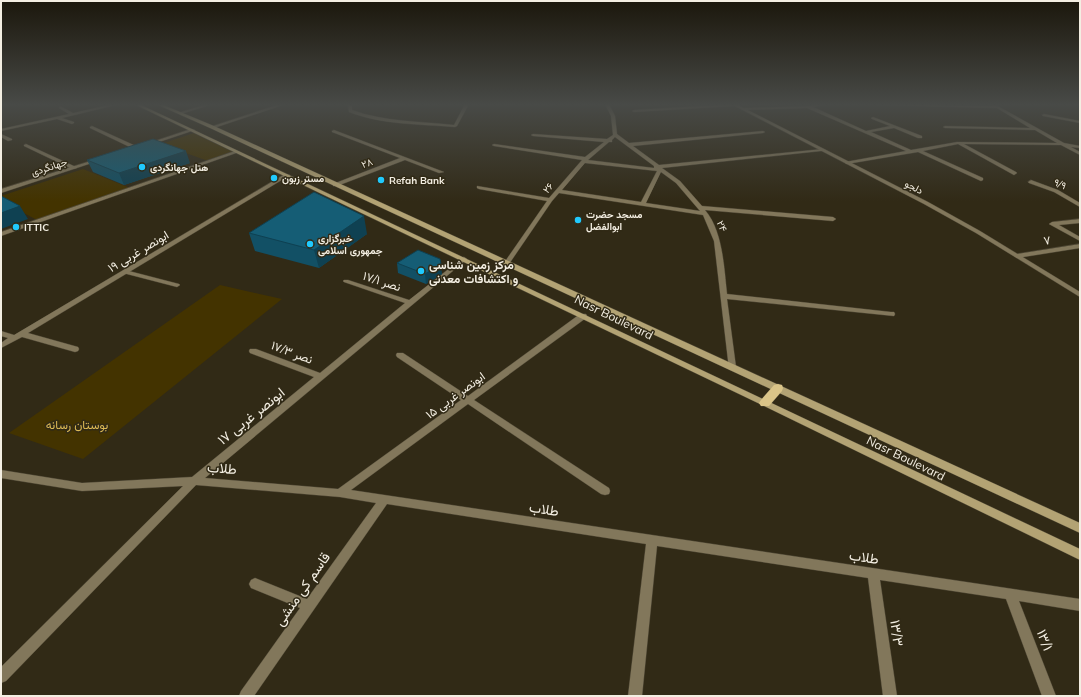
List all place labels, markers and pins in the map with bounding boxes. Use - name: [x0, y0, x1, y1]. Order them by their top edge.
- place label: هتل جهانگردی: [150, 161, 208, 174]
- marker: هتل جهانگردی: [137, 162, 147, 172]
- place label: مستر زبون: [282, 172, 325, 185]
- marker: مستر زبون: [269, 173, 279, 183]
- place label: Refah Bank: [389, 174, 445, 187]
- marker: Refah Bank: [376, 175, 386, 185]
- place label: مسجد حضرت ابوالفضل: [586, 208, 643, 233]
- marker: مسجد حضرت ابوالفضل: [573, 215, 583, 225]
- place label: ITTIC: [24, 221, 49, 234]
- marker: ITTIC: [11, 222, 21, 232]
- place label: خبرگزاری جمهوری اسلامی: [318, 232, 383, 257]
- marker: خبرگزاری جمهوری اسلامی: [305, 239, 315, 249]
- place label: مرکز زمین شناسی و اکتشافات معدنی: [429, 257, 519, 287]
- marker: مرکز زمین شناسی و اکتشافات معدنی: [416, 266, 426, 276]

